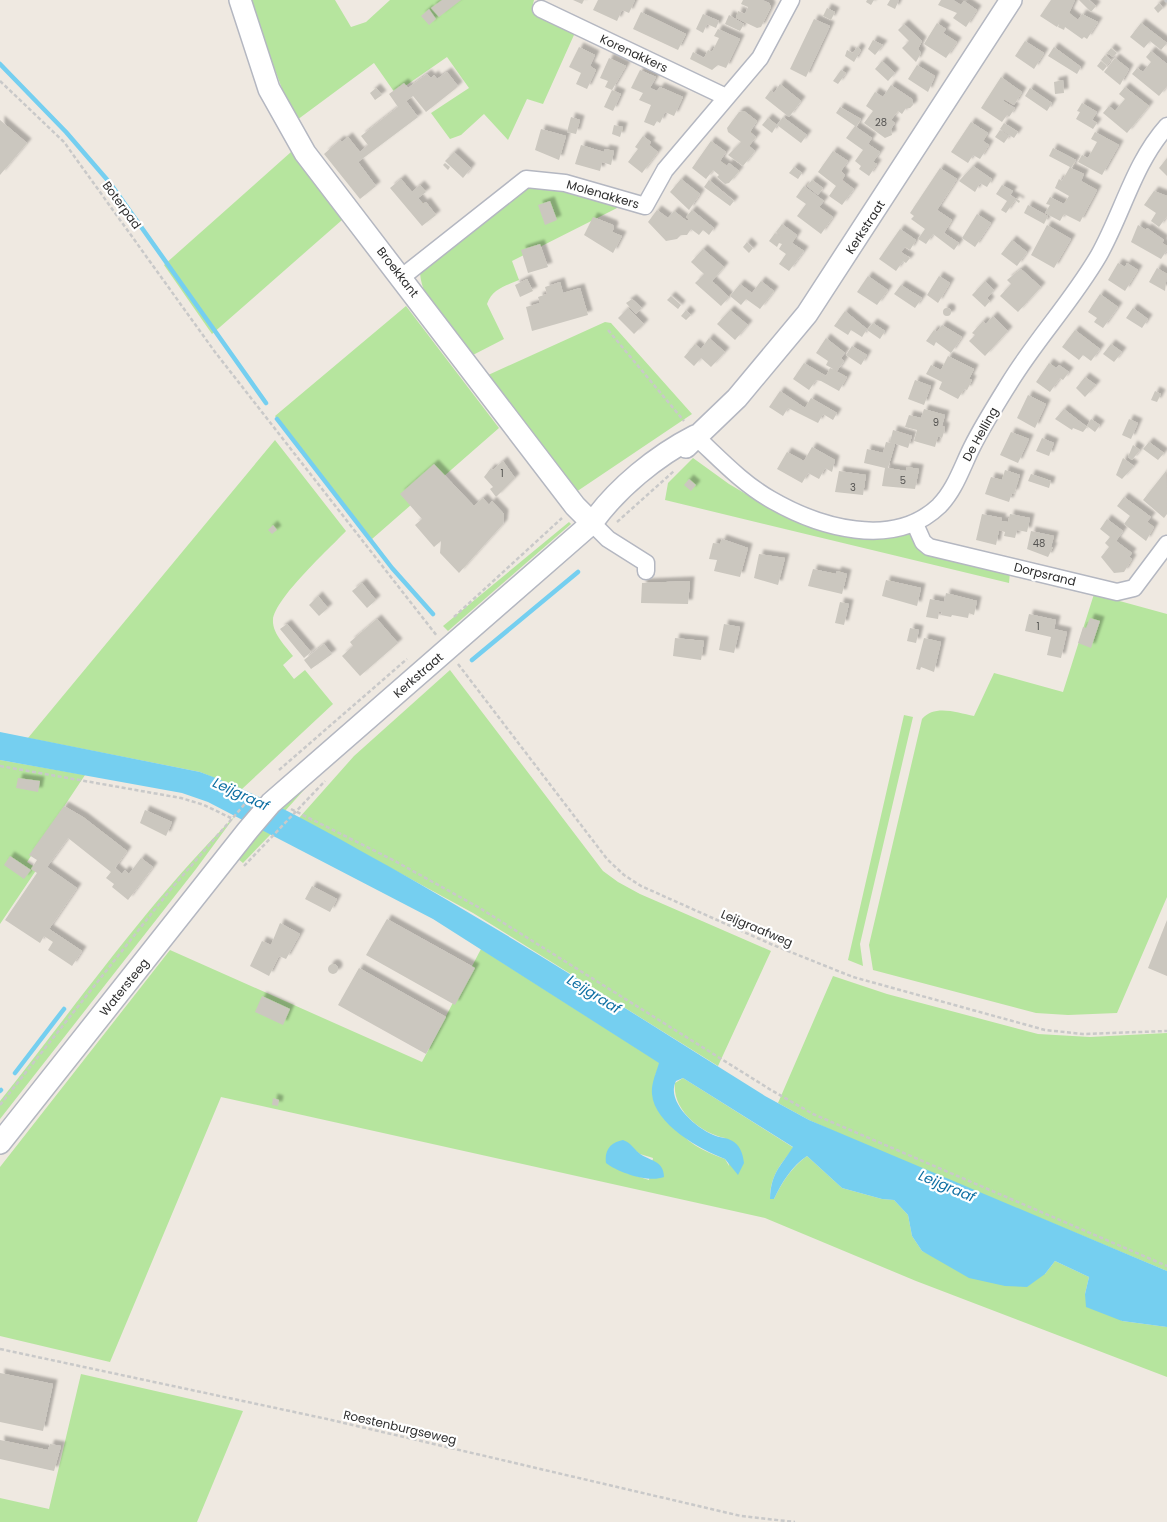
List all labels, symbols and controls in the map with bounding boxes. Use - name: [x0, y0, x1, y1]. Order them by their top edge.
- street label: Korenakkers: [597, 30, 671, 76]
- house number: 28: [875, 115, 887, 130]
- street label: Molenakkers: [565, 176, 641, 212]
- street label: Boterpad: [99, 177, 145, 233]
- street label: Kerkstraat: [841, 197, 889, 257]
- street label: Broekkant: [373, 243, 423, 301]
- street label: De Helling: [958, 404, 1002, 464]
- house number: 9: [933, 415, 939, 430]
- house number: 1: [500, 466, 504, 481]
- house number: 5: [900, 473, 906, 488]
- house number: 3: [850, 480, 856, 495]
- house number: 48: [1033, 536, 1045, 551]
- street label: Dorpsrand: [1012, 558, 1078, 590]
- house number: 1: [1036, 619, 1040, 634]
- street label: Kerkstraat: [389, 649, 447, 701]
- water label: Leijgraaf: [210, 772, 274, 816]
- street label: Leijgraafweg: [718, 905, 796, 951]
- street label: Watersteeg: [95, 955, 153, 1019]
- water label: Leijgraaf: [563, 970, 626, 1019]
- water label: Leijgraaf: [916, 1165, 980, 1207]
- street label: Roestenburgseweg: [342, 1406, 458, 1448]

